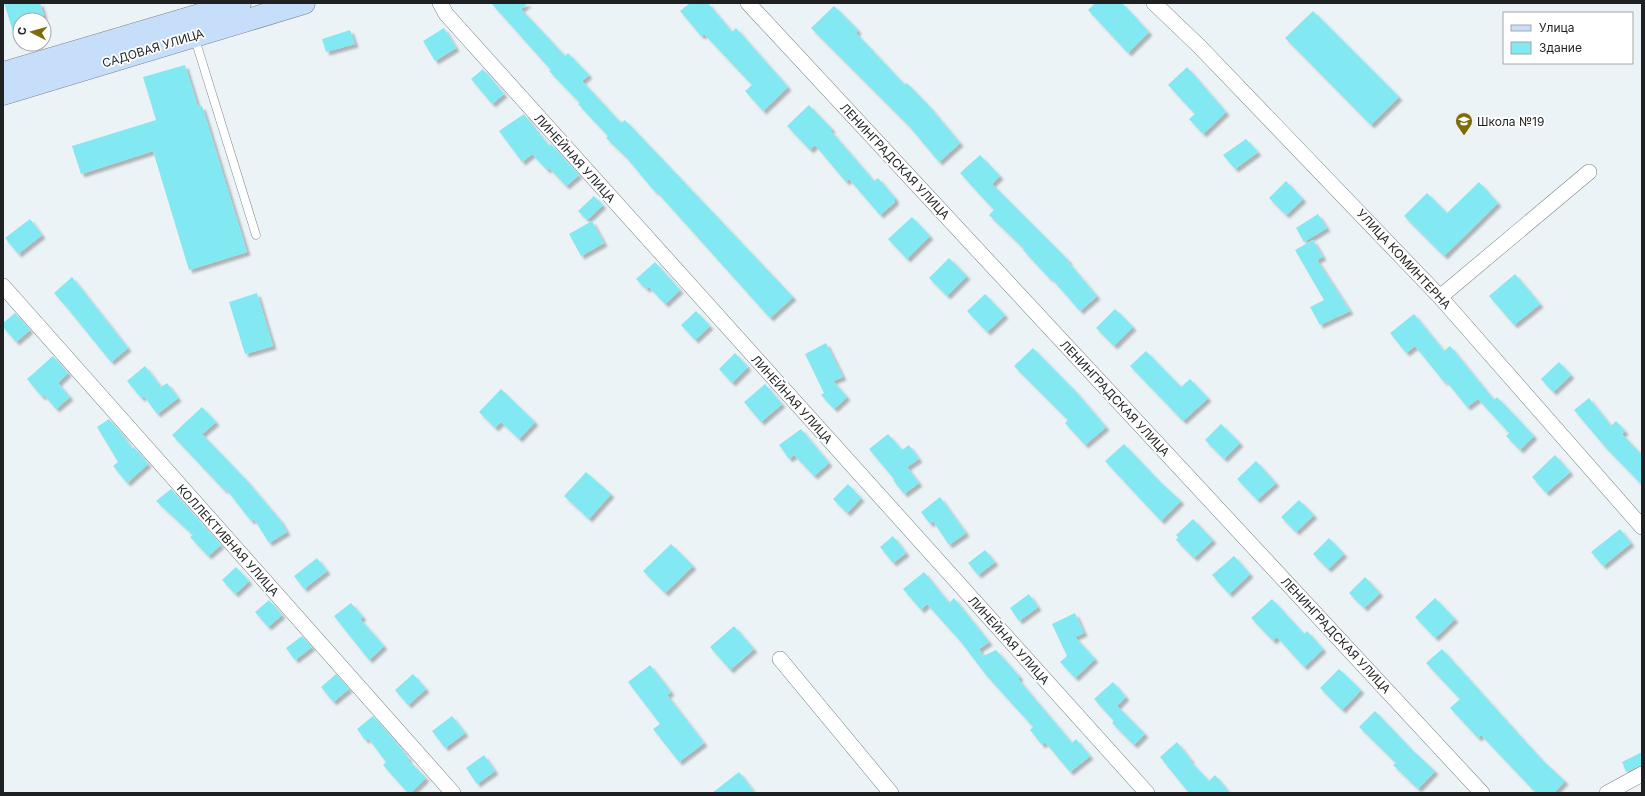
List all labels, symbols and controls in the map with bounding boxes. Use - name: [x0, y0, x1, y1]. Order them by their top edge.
- north arrow: [12, 12, 52, 52]
- legend: [1503, 12, 1633, 64]
- text: Улица: [1539, 20, 1574, 35]
- street label: САДОВАЯ УЛИЦА: [100, 25, 206, 71]
- text: С: [15, 26, 29, 36]
- text: Здание: [1539, 40, 1582, 55]
- street label: ЛЕНИНГРАДСКАЯ УЛИЦА: [837, 100, 953, 222]
- street label: ЛИНЕЙНАЯ УЛИЦА: [531, 111, 619, 205]
- school or university icon: Школа №19: [1454, 111, 1474, 136]
- place label: Школа №19: [1477, 114, 1544, 129]
- street label: УЛИЦА КОМИНТЕРНА: [1354, 206, 1454, 312]
- street label: ЛЕНИНГРАДСКАЯ УЛИЦА: [1057, 337, 1173, 459]
- street label: ЛИНЕЙНАЯ УЛИЦА: [748, 352, 836, 446]
- street label: КОЛЛЕКТИВНАЯ УЛИЦА: [174, 481, 282, 599]
- street label: ЛЕНИНГРАДСКАЯ УЛИЦА: [1278, 574, 1394, 696]
- street label: ЛИНЕЙНАЯ УЛИЦА: [965, 593, 1053, 687]

